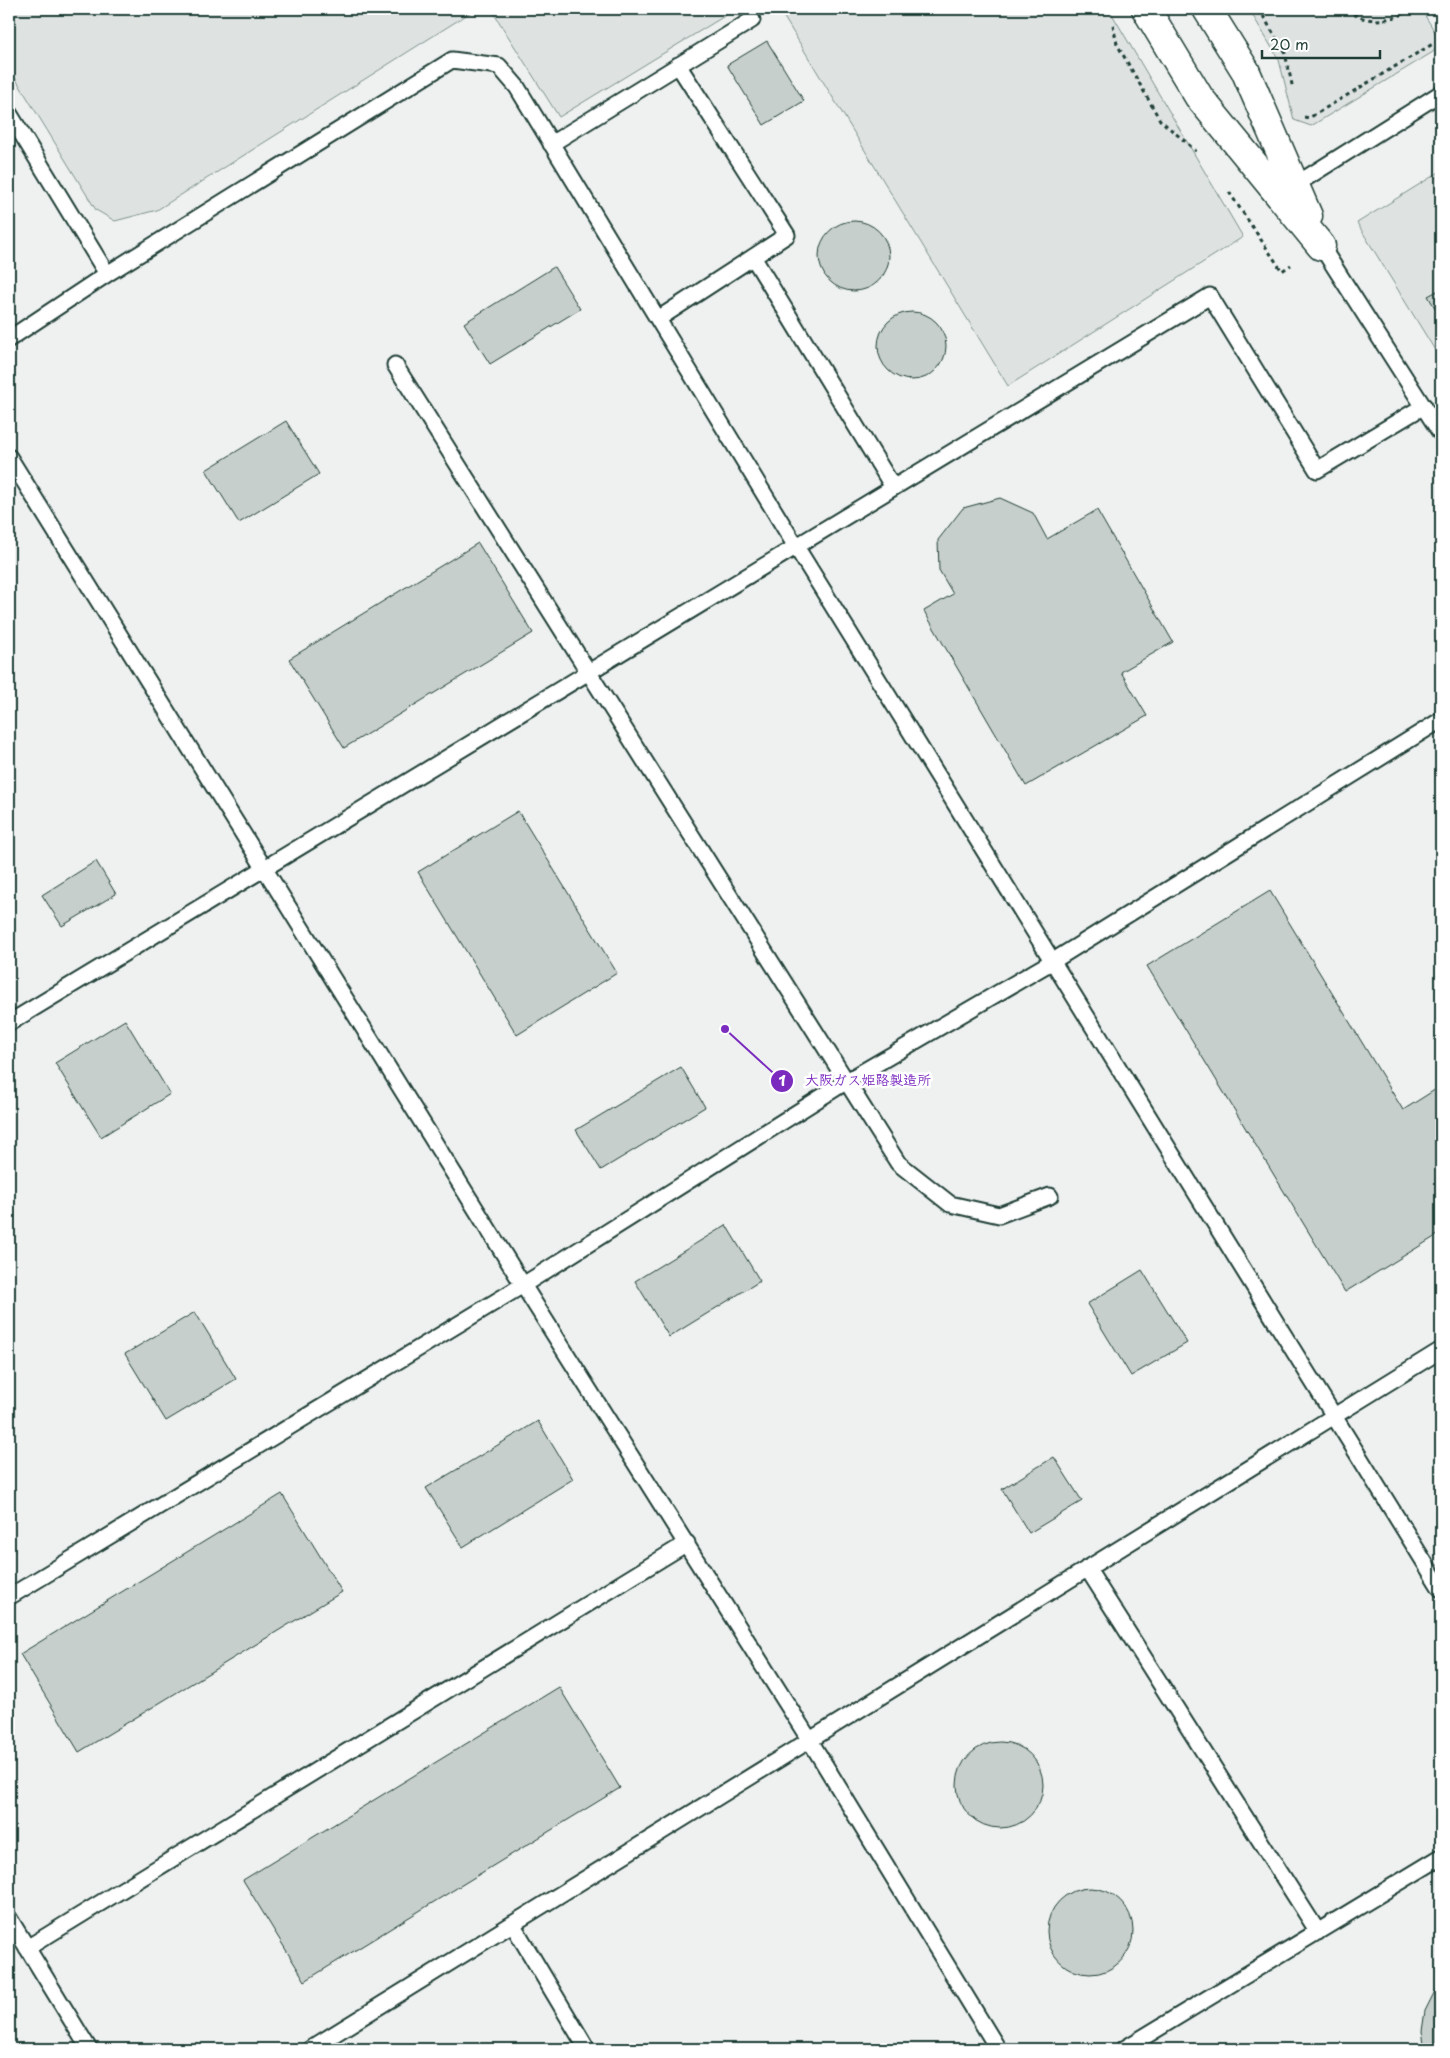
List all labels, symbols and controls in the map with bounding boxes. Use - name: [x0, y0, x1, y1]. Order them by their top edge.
- scale bar: [1262, 28, 1380, 60]
- text: 20 m: [1270, 32, 1309, 55]
- callout: 大阪ガス姫路製造所: [770, 1066, 941, 1095]
- text: 1: [778, 1068, 786, 1091]
- text: 大阪ガス姫路製造所: [805, 1069, 931, 1090]

